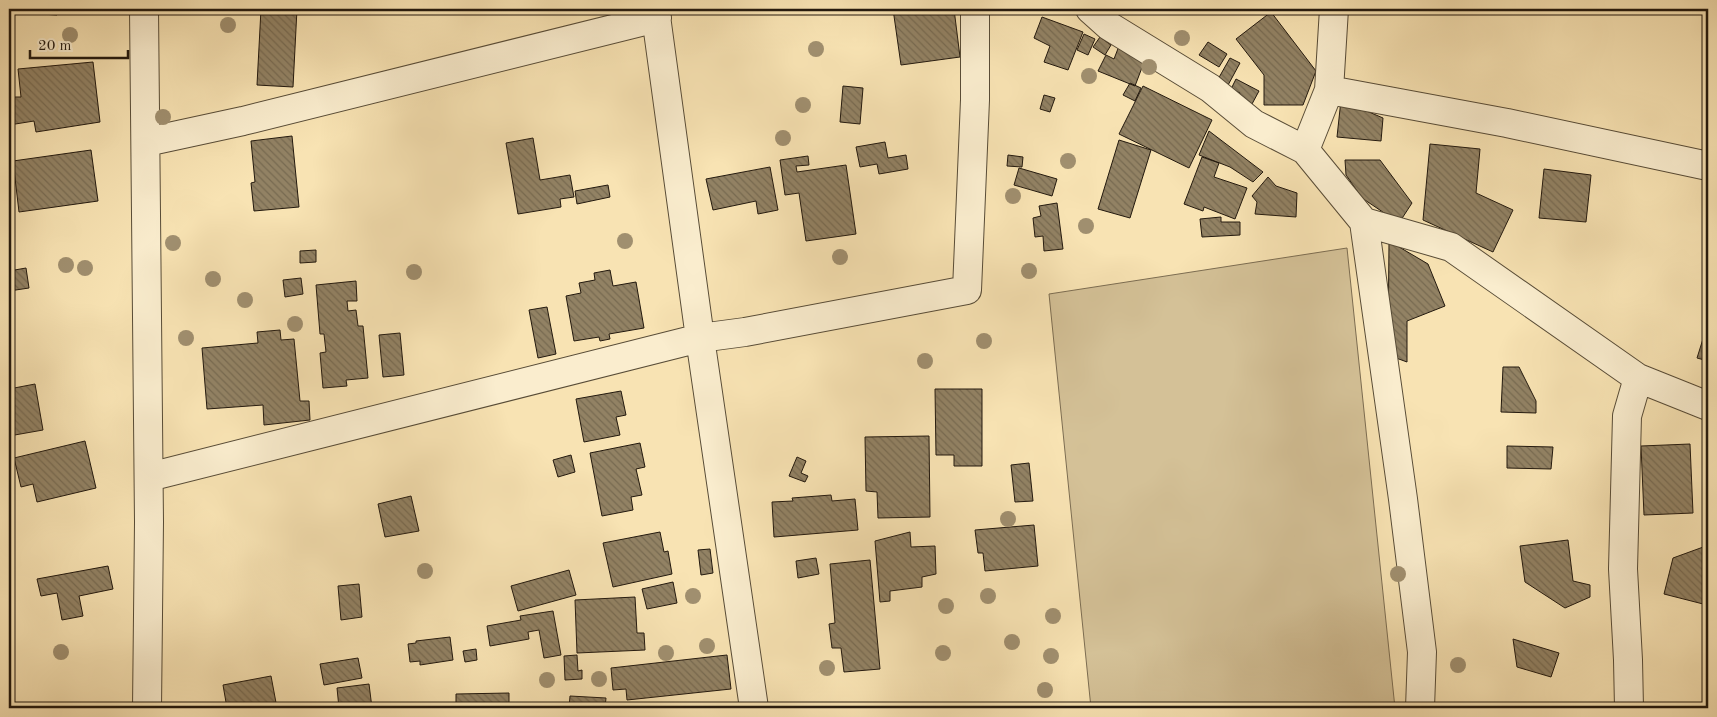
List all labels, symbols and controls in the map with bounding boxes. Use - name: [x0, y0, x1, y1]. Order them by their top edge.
- scale bar: [30, 28, 128, 60]
- text: 20 m: [38, 39, 72, 54]

